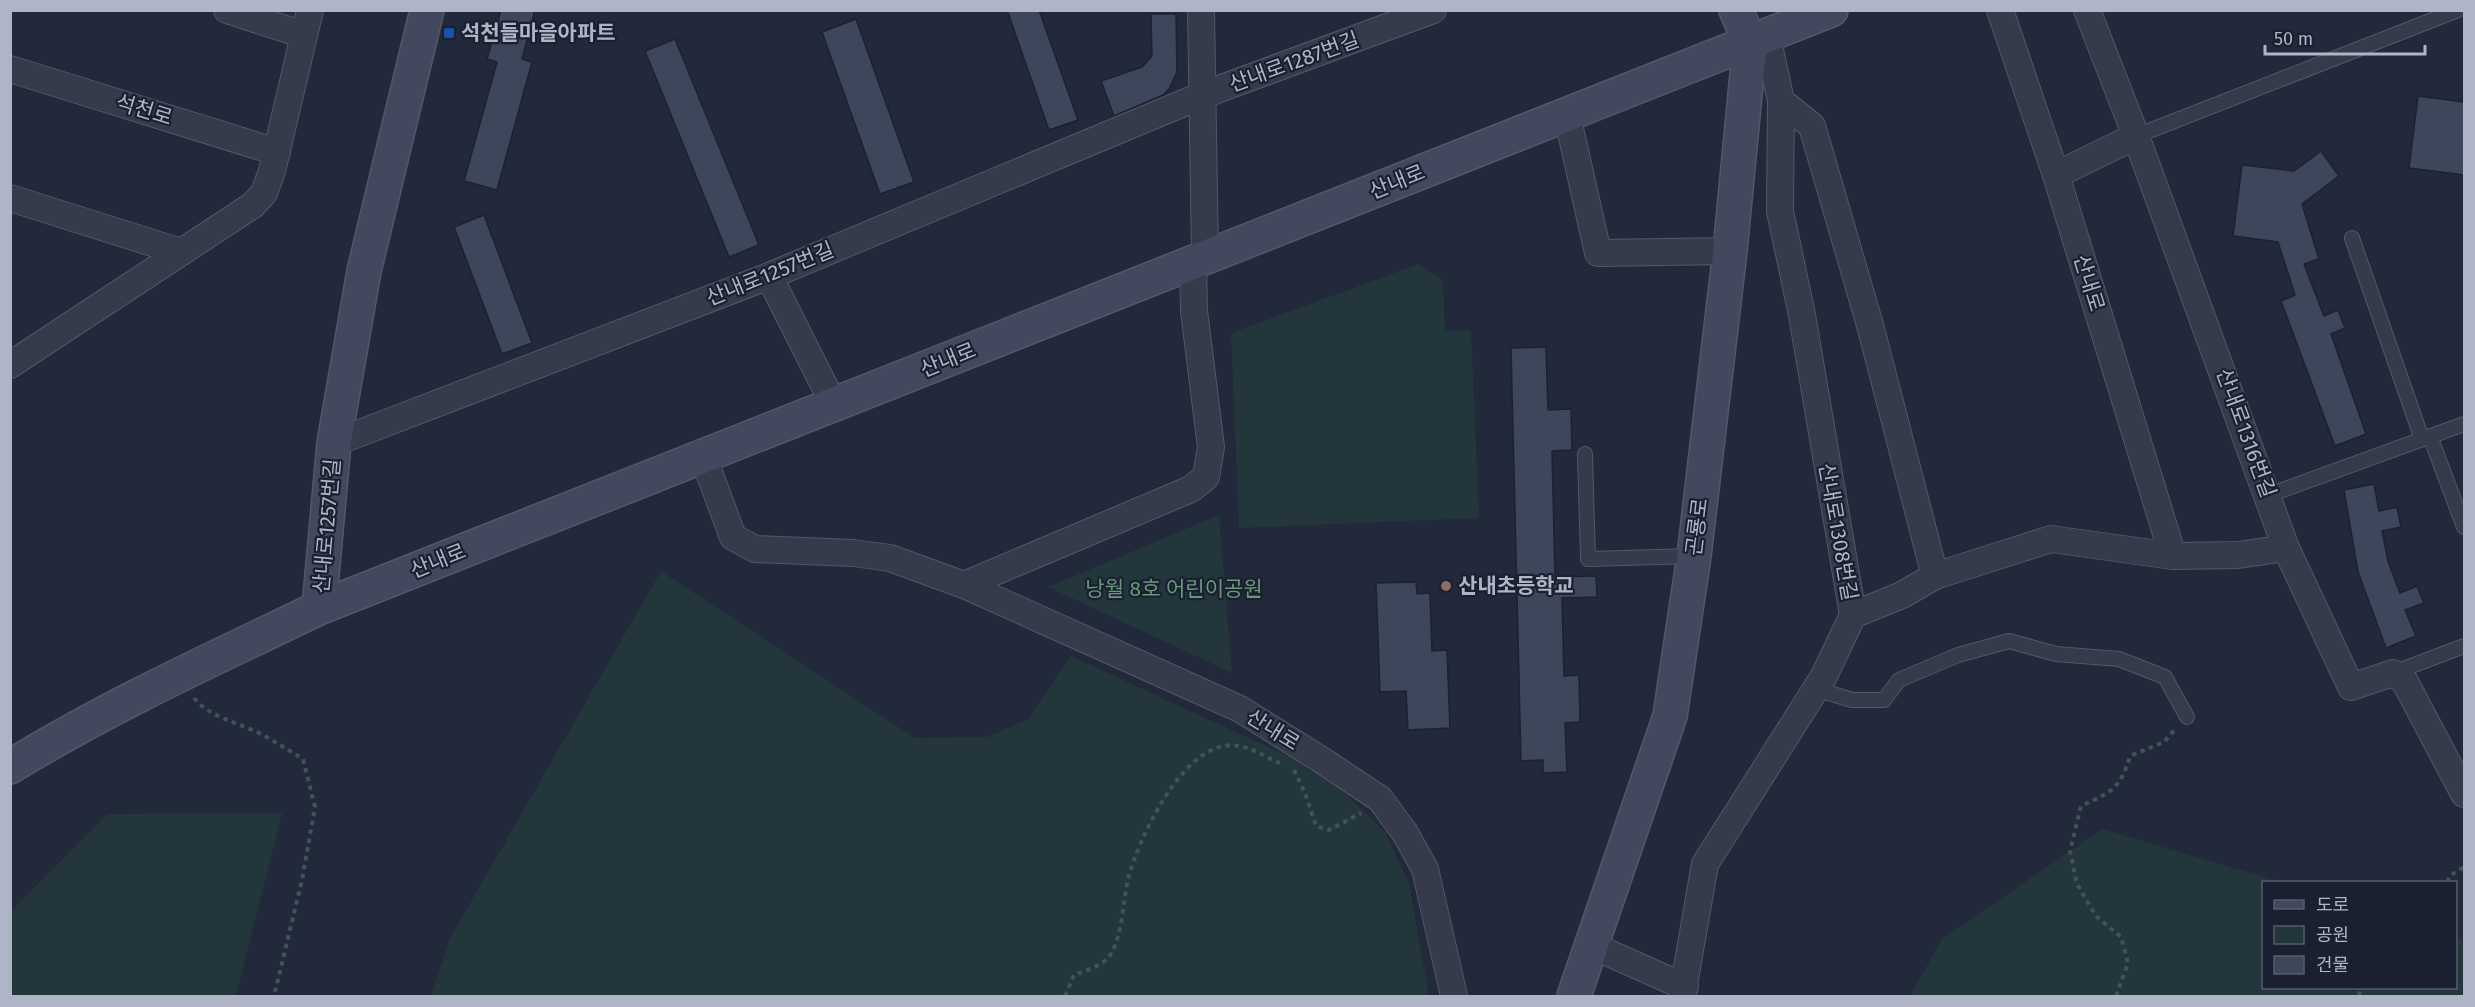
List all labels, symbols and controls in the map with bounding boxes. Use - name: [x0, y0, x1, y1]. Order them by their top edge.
- scale bar: [2265, 18, 2426, 56]
- place label: 석천들마을아파트: [461, 20, 616, 46]
- marker: 석천들마을아파트: [442, 26, 456, 40]
- street label: 산내로1287번길: [1225, 26, 1363, 98]
- text: 50 m: [2274, 28, 2313, 50]
- street label: 석천로: [112, 89, 176, 131]
- street label: 산내로: [1365, 159, 1429, 205]
- street label: 산내로1257번길: [702, 237, 838, 311]
- street label: 산내로: [2068, 251, 2110, 315]
- street label: 산내로: [916, 337, 980, 383]
- street label: 산내로1316번길: [2211, 365, 2281, 501]
- street label: 산내로1257번길: [308, 457, 346, 595]
- street label: 산내로1308번길: [1813, 461, 1863, 603]
- street label: 곤룡로: [1681, 497, 1713, 557]
- street label: 산내로: [406, 538, 470, 584]
- place label: 산내초등학교: [1458, 573, 1574, 599]
- park label: 낭월 8호 어린이공원: [1085, 576, 1263, 602]
- marker: 산내초등학교: [1439, 579, 1453, 593]
- street label: 산내로: [1242, 704, 1304, 756]
- legend: [2262, 881, 2457, 989]
- text: 도로: [2316, 894, 2349, 916]
- text: 공원: [2316, 924, 2349, 946]
- text: 건물: [2316, 954, 2349, 976]

